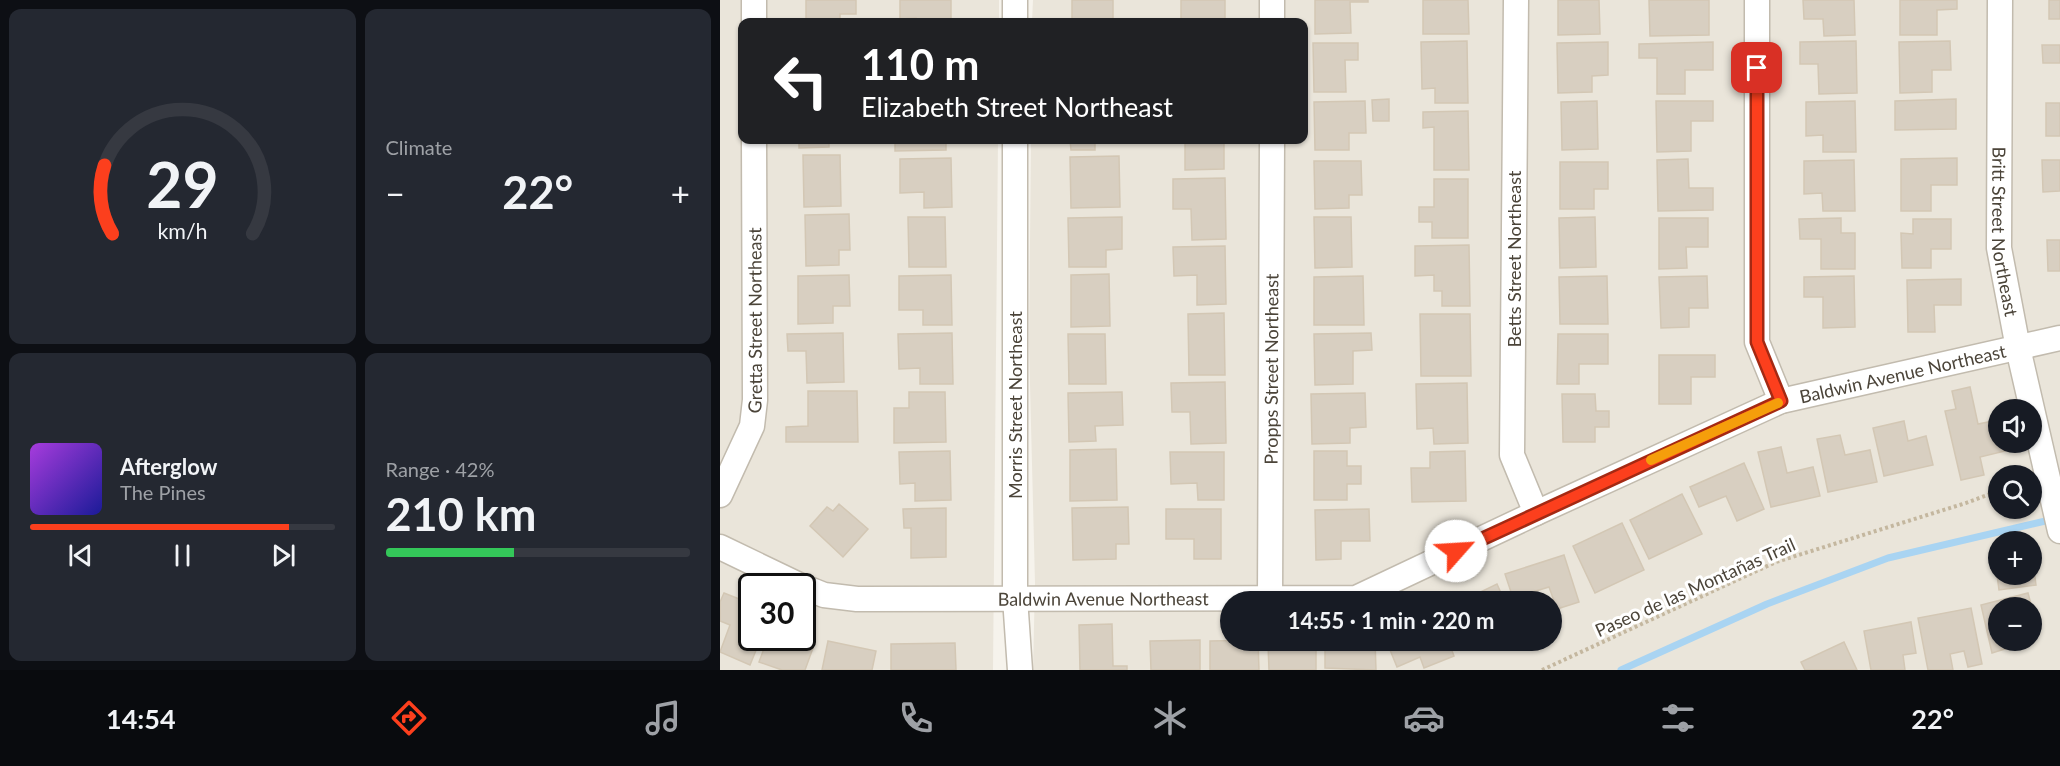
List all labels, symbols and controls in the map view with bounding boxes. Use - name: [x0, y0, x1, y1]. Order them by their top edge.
- text: 110 m: [861, 39, 979, 89]
- icon: left: [762, 42, 840, 120]
- pin: [1731, 42, 1782, 93]
- icon: arrive: [1740, 51, 1773, 84]
- text: Elizabeth Street Northeast: [861, 90, 1173, 123]
- text: Climate: [386, 135, 452, 159]
- text: 29: [146, 146, 218, 221]
- street label: Britt Street Northeast: [1988, 147, 2023, 319]
- text: 22°: [502, 165, 573, 219]
- street label: Betts Street Northeast: [1503, 170, 1525, 348]
- text: −: [386, 173, 405, 213]
- text: +: [671, 173, 690, 213]
- text: km/h: [157, 218, 207, 244]
- street label: Gretta Street Northeast: [743, 227, 766, 414]
- street label: Propps Street Northeast: [1260, 273, 1282, 465]
- street label: Morris Street Northeast: [1004, 311, 1026, 499]
- street label: Baldwin Avenue Northeast: [1797, 339, 2009, 408]
- map controls: [1988, 399, 2042, 651]
- button: sound: [1988, 399, 2042, 453]
- text: Afterglow: [120, 453, 217, 480]
- text: Range · 42%: [386, 457, 494, 481]
- button: search: [1988, 465, 2042, 519]
- text: The Pines: [120, 480, 206, 504]
- text: 210 km: [386, 487, 536, 541]
- position arrow: [1424, 519, 1488, 583]
- button: +: [1988, 531, 2042, 585]
- street label: Paseo de las Montañas Trail: [1592, 533, 1798, 641]
- icon: previous: [64, 539, 97, 572]
- icon: pause: [166, 539, 199, 572]
- icon: next: [267, 539, 300, 572]
- speed limit sign: 30: [738, 573, 816, 651]
- street label: Baldwin Avenue Northeast: [998, 587, 1209, 610]
- button: −: [1988, 597, 2042, 651]
- text: 14:55 · 1 min · 220 m: [1288, 607, 1494, 634]
- icon: directions: [388, 697, 430, 739]
- icon: music: [642, 697, 684, 739]
- icon: phone: [895, 697, 937, 739]
- icon: climate: [1149, 697, 1191, 739]
- icon: car: [1403, 697, 1445, 739]
- icon: filters: [1657, 697, 1699, 739]
- text: 14:54: [106, 702, 176, 735]
- text: 22°: [1911, 702, 1954, 735]

